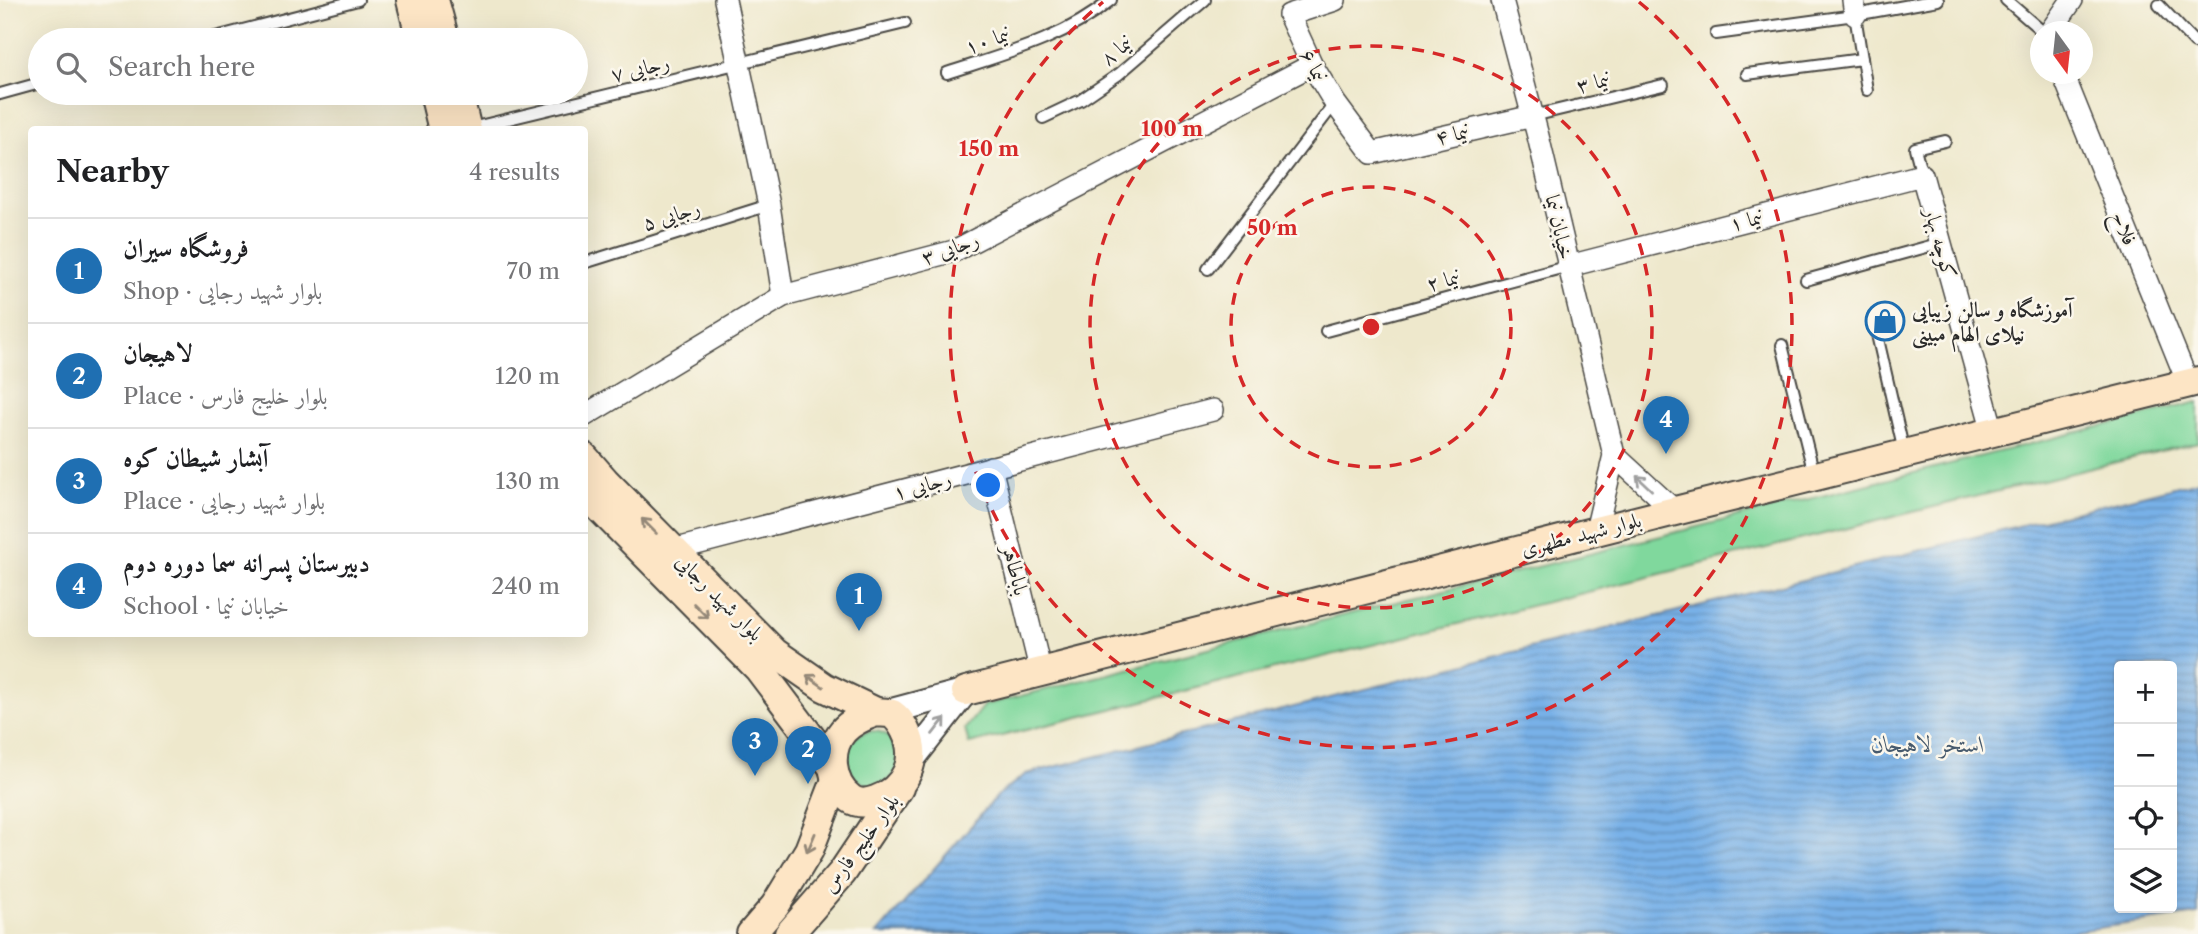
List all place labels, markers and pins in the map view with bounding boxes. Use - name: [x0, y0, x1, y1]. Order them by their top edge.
- place label: آموزشگاه و سالن زیبایی نیلای الهام مبینی: [1911, 296, 2075, 353]
- shop icon: آموزشگاه و سالن زیبایی نیلای الهام مبینی: [1864, 300, 1906, 342]
- centre of rings: [1359, 315, 1383, 339]
- pin: 4: [1643, 396, 1689, 454]
- pin: 1: [836, 573, 882, 631]
- pin: 3: [732, 718, 778, 776]
- pin: 2: [785, 726, 831, 784]

